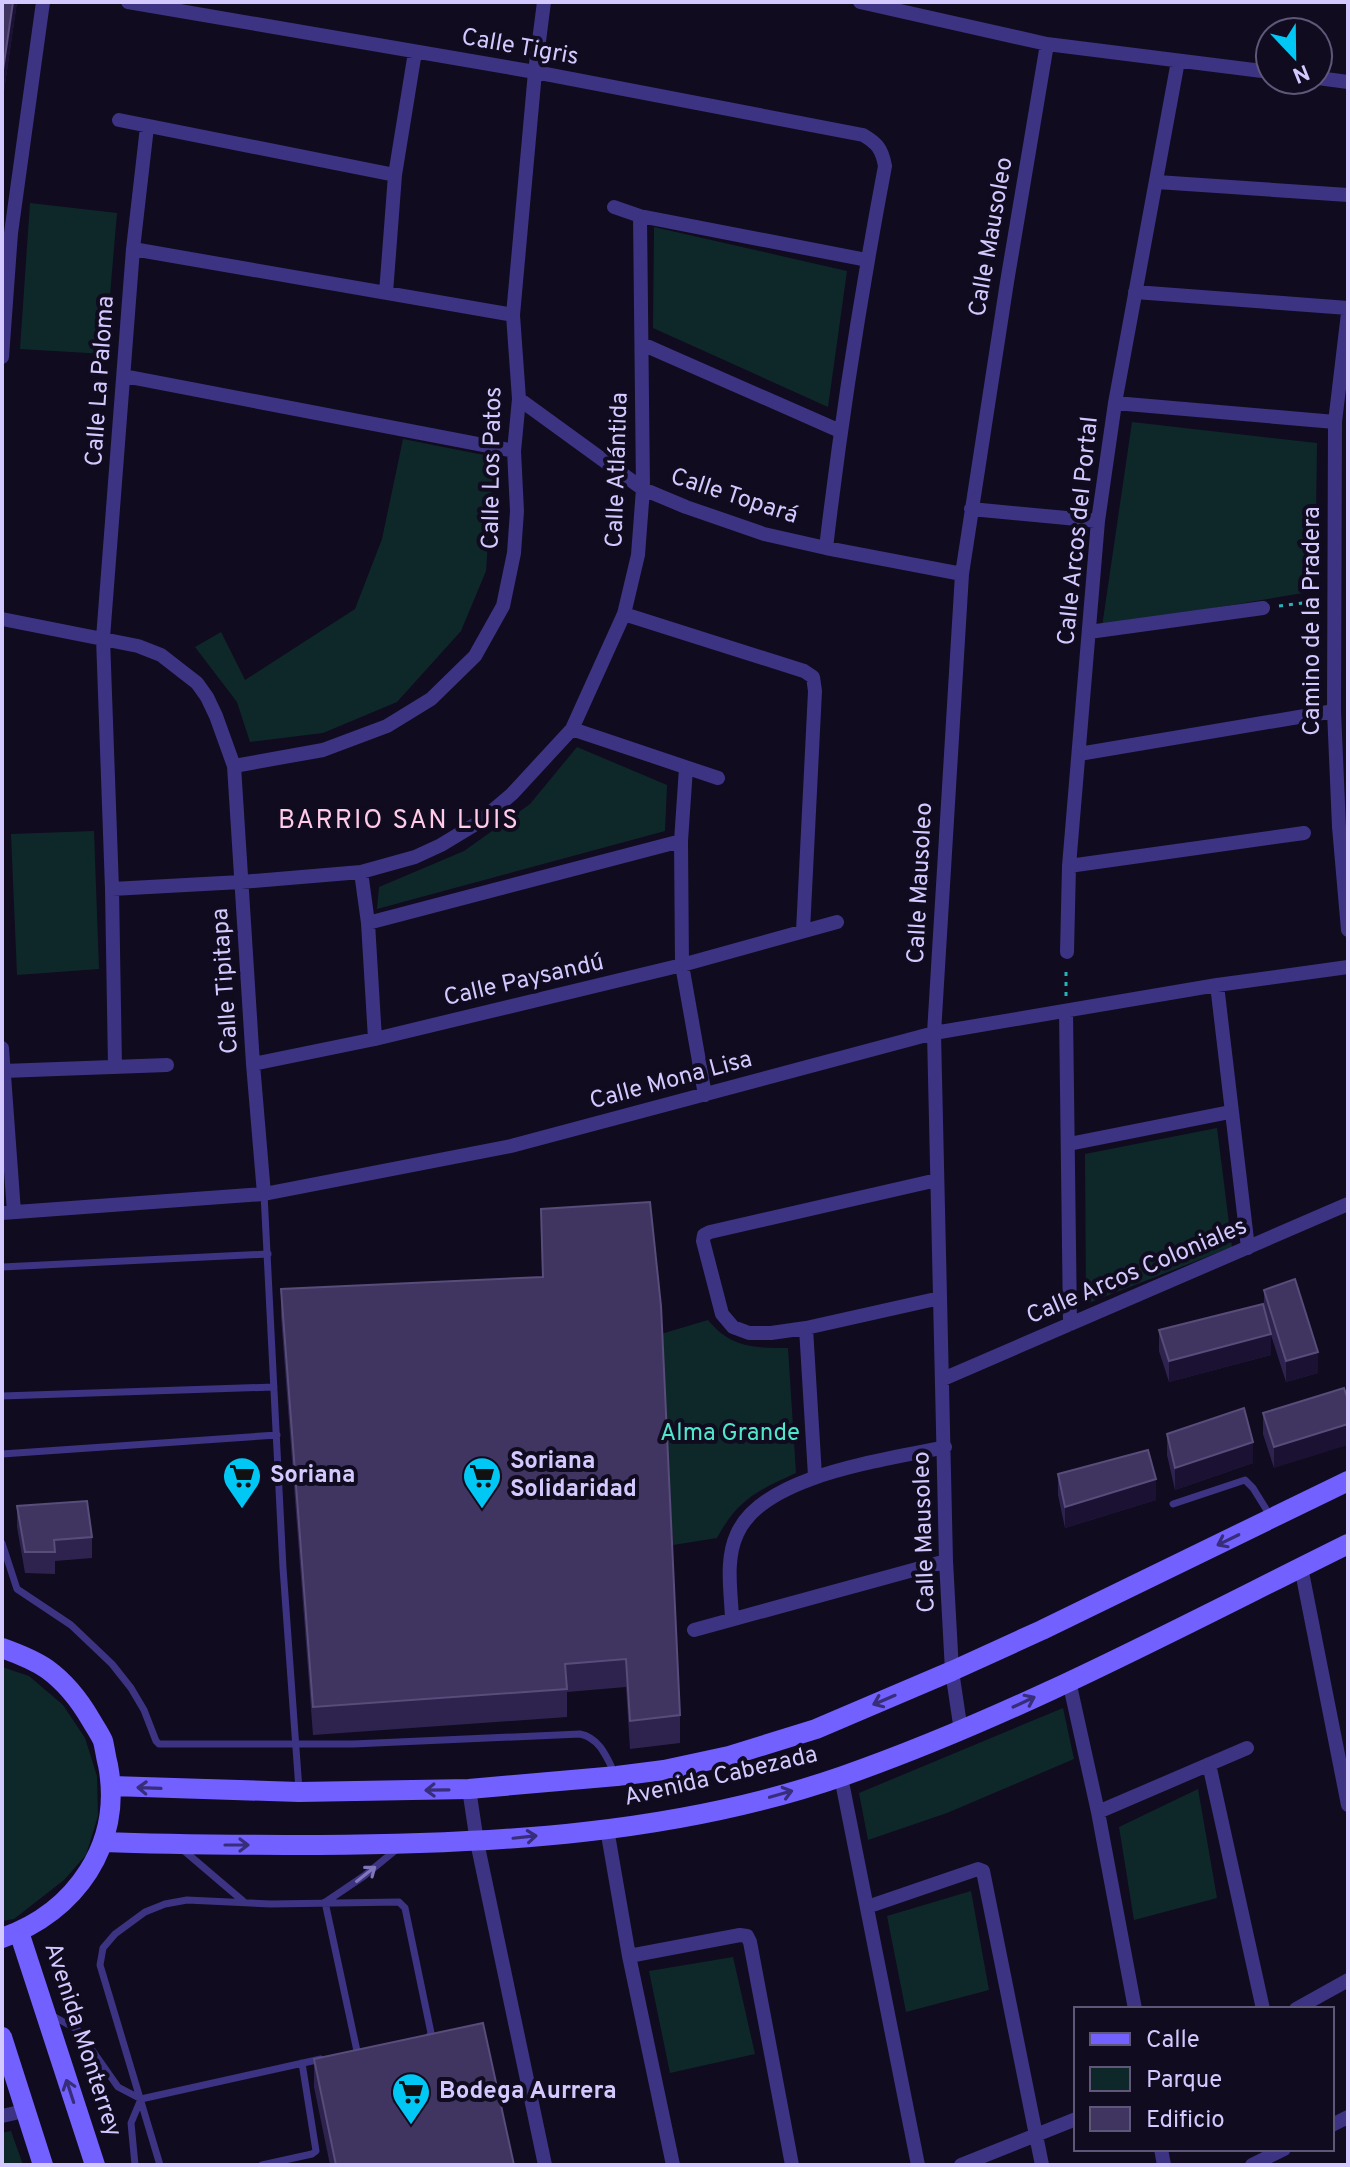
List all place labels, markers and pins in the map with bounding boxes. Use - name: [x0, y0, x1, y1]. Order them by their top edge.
- place label: Soriana Solidaridad: [510, 1447, 637, 1505]
- supermarket icon: Soriana: [221, 1455, 263, 1510]
- supermarket icon: Soriana Solidaridad: [461, 1455, 503, 1510]
- place label: Soriana: [270, 1461, 355, 1491]
- supermarket icon: Bodega Aurrera: [390, 2071, 432, 2126]
- place label: Bodega Aurrera: [439, 2077, 617, 2107]

